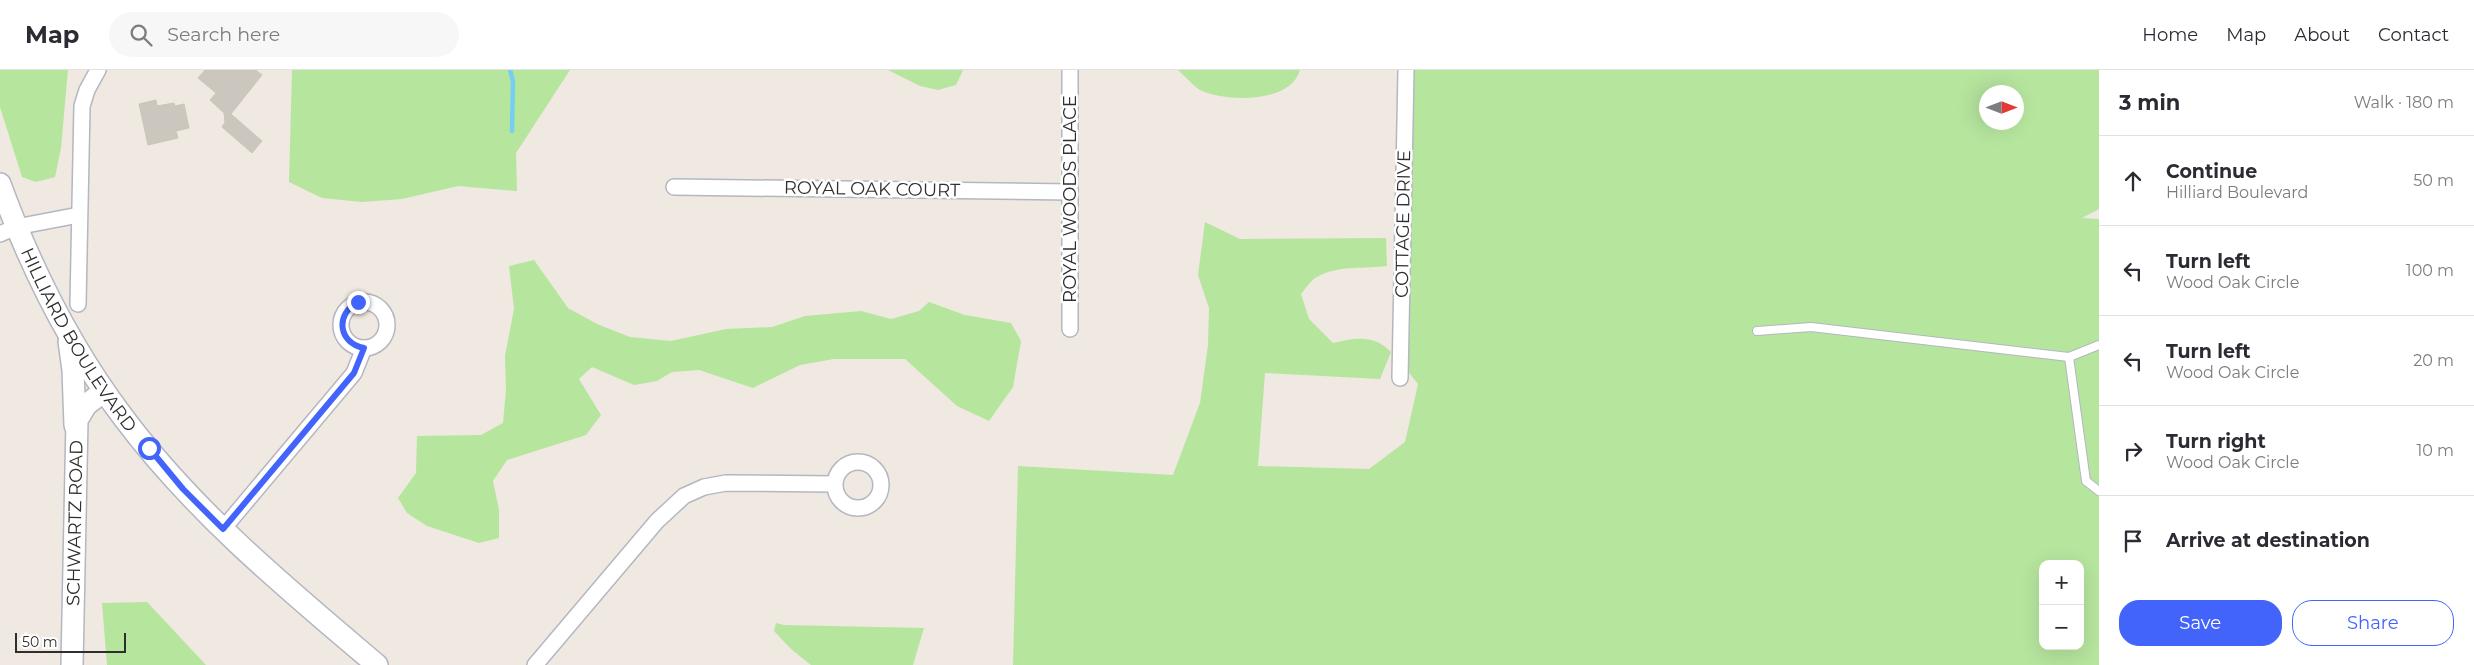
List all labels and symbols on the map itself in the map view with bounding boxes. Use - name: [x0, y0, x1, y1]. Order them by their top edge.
- north arrow: [1979, 85, 2024, 130]
- street label: ROYAL WOODS PLACE: [1059, 95, 1081, 303]
- street label: COTTAGE DRIVE: [1391, 150, 1415, 298]
- street label: ROYAL OAK COURT: [784, 176, 961, 202]
- street label: HILLIARD BOULEVARD: [16, 244, 141, 436]
- route end: [347, 291, 370, 314]
- route start: [138, 437, 161, 460]
- street label: SCHWARTZ ROAD: [62, 440, 88, 606]
- scale bar: [15, 630, 126, 653]

